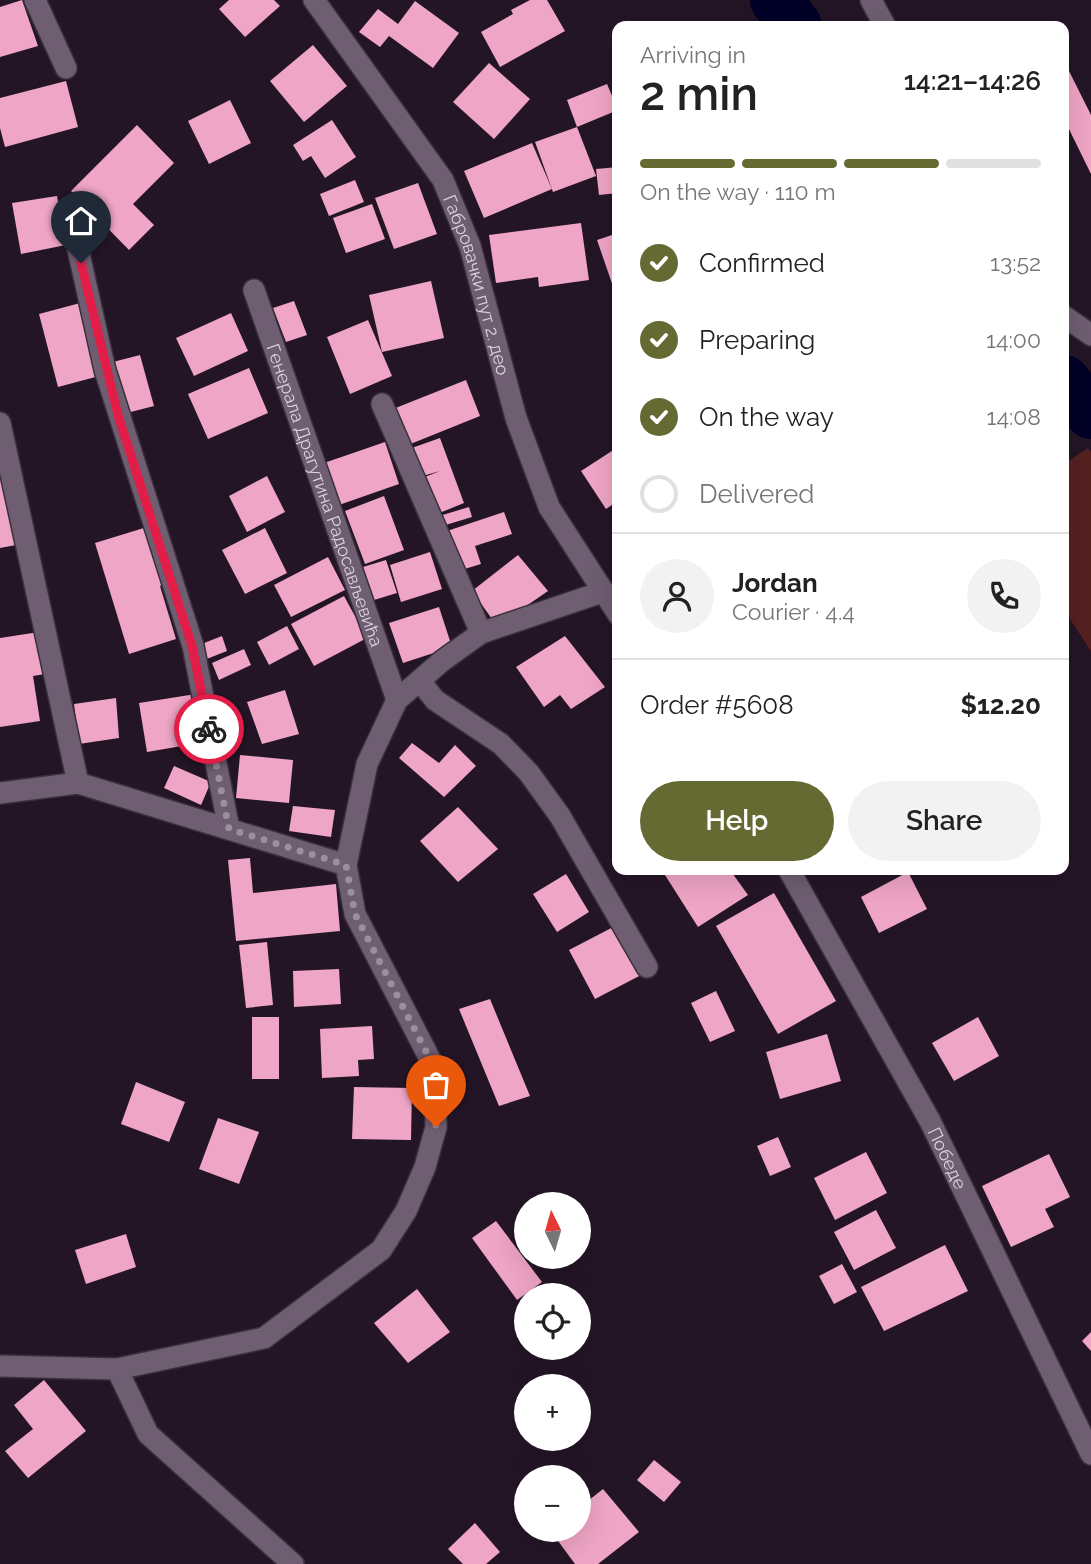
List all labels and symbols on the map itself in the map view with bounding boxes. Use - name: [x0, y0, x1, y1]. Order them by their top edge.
- pin: [51, 191, 111, 263]
- street label: Габровачки пут 2. део: [440, 192, 515, 378]
- street label: Генерала Драгутина Радосављевића: [263, 341, 388, 649]
- courier: [174, 694, 244, 764]
- pin: [406, 1055, 466, 1127]
- street label: Победе: [924, 1124, 972, 1193]
- north arrow: [514, 1192, 592, 1269]

